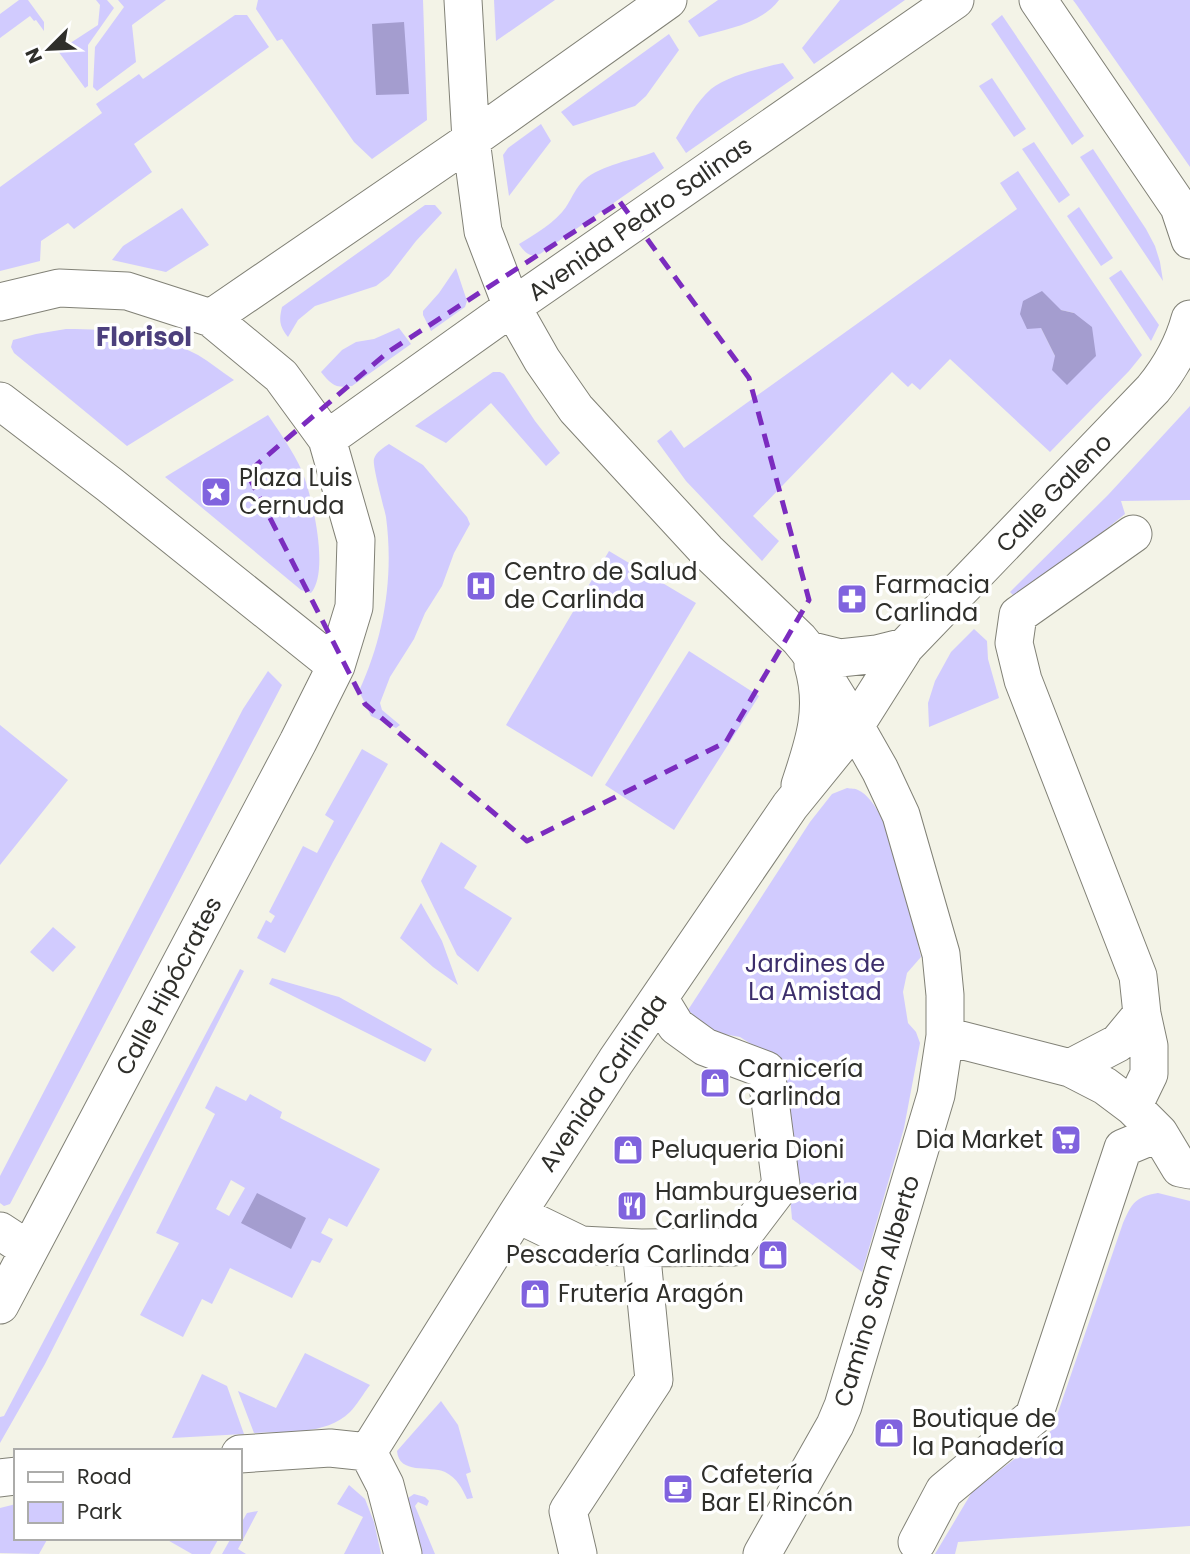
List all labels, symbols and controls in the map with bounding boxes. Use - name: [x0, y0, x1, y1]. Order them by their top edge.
- north arrow: [14, 14, 84, 84]
- text: N: [19, 44, 49, 68]
- street label: Avenida Pedro Salinas: [521, 129, 758, 309]
- district label: Florisol: [96, 319, 192, 355]
- street label: Calle Galeno: [988, 426, 1119, 560]
- place label: Plaza Luis Cernuda: [239, 461, 353, 522]
- place icon: Plaza Luis Cernuda: [199, 475, 233, 509]
- place label: Centro de Salud de Carlinda: [504, 555, 698, 616]
- place label: Farmacia Carlinda: [875, 568, 990, 629]
- hospital icon: Centro de Salud de Carlinda: [464, 569, 498, 603]
- pharmacy icon: Farmacia Carlinda: [835, 582, 869, 616]
- street label: Calle Hipócrates: [108, 891, 230, 1081]
- park label: Jardines de La Amistad: [745, 947, 885, 1008]
- street label: Avenida Carlinda: [531, 987, 674, 1178]
- place label: Carnicería Carlinda: [738, 1052, 864, 1113]
- shop icon: Carnicería Carlinda: [698, 1066, 732, 1100]
- place label: Dia Market: [916, 1123, 1043, 1156]
- supermarket icon: Dia Market: [1049, 1123, 1083, 1157]
- shop icon: Peluqueria Dioni: [611, 1133, 645, 1167]
- place label: Peluqueria Dioni: [651, 1133, 845, 1166]
- street label: Camino San Alberto: [826, 1171, 928, 1411]
- place label: Hamburgueseria Carlinda: [655, 1175, 858, 1236]
- restaurant icon: Hamburgueseria Carlinda: [615, 1189, 649, 1223]
- place label: Pescadería Carlinda: [506, 1238, 750, 1271]
- shop icon: Pescadería Carlinda: [756, 1238, 790, 1272]
- shop icon: Frutería Aragón: [518, 1277, 552, 1311]
- place label: Frutería Aragón: [558, 1277, 744, 1310]
- place label: Boutique de la Panadería: [912, 1402, 1064, 1463]
- shop icon: Boutique de la Panadería: [872, 1416, 906, 1450]
- legend: [14, 1449, 242, 1540]
- place label: Cafetería Bar El Rincón: [701, 1458, 853, 1519]
- text: Road: [77, 1462, 132, 1491]
- cafe icon: Cafetería Bar El Rincón: [661, 1472, 695, 1506]
- text: Park: [77, 1497, 122, 1526]

